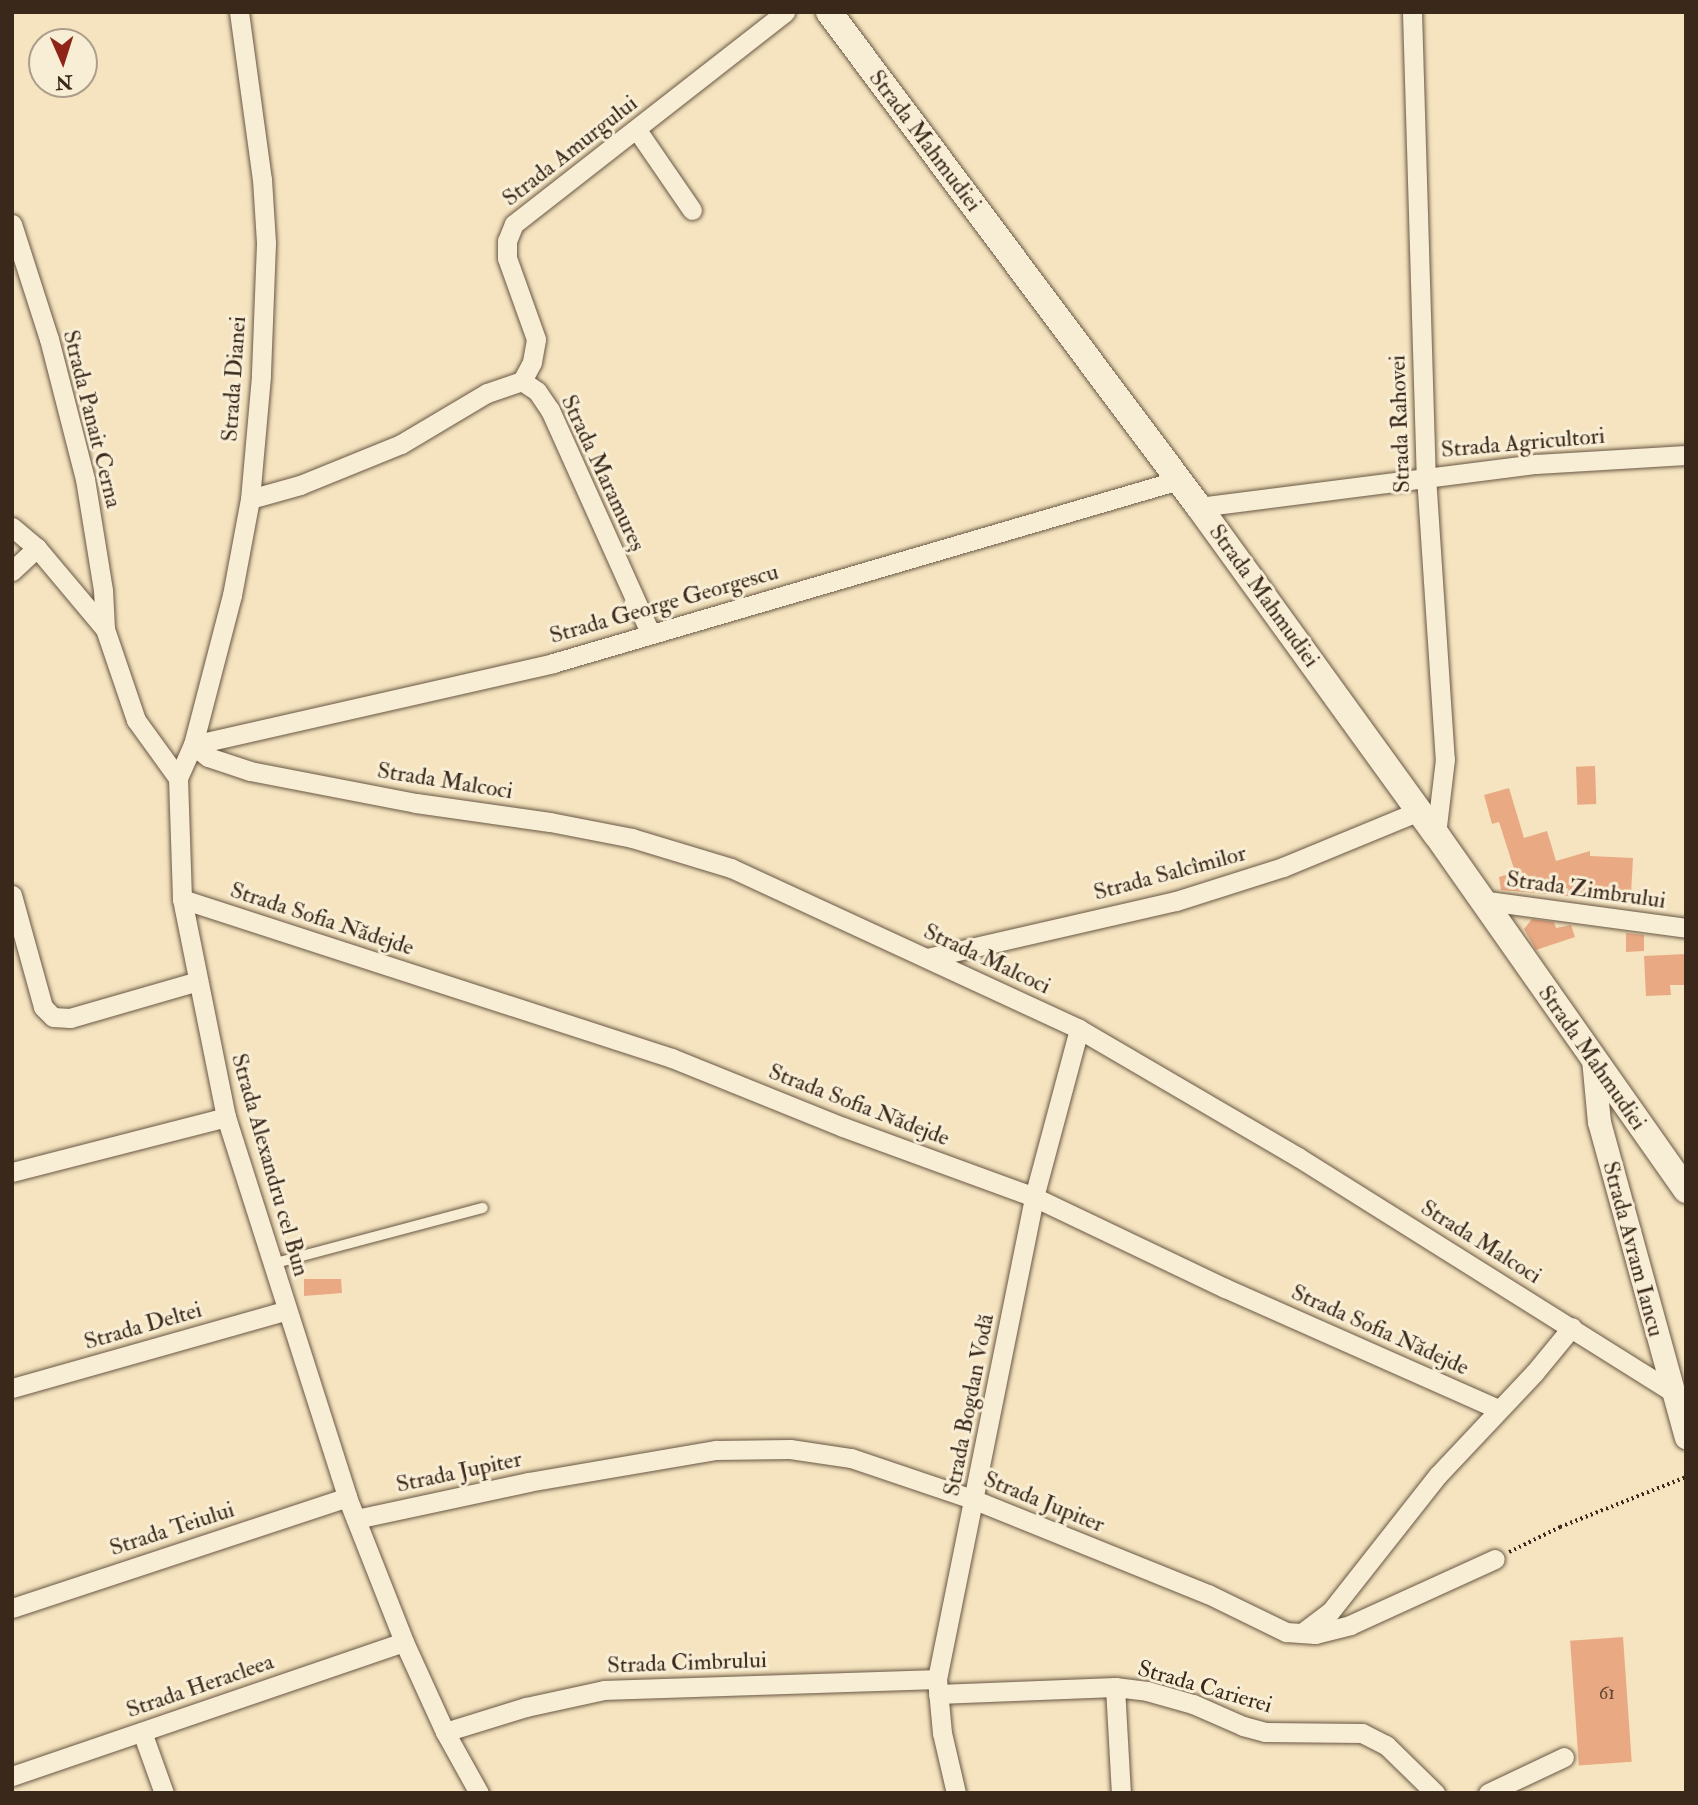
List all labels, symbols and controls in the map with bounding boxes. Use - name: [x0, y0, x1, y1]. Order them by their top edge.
- north arrow: [28, 28, 98, 98]
- street label: Strada Mahmudiei: [863, 65, 987, 217]
- text: N: [55, 70, 73, 94]
- street label: Strada Amurgului: [497, 90, 643, 212]
- street label: Strada Dianei: [216, 315, 252, 443]
- street label: Strada Panait Cerna: [57, 327, 127, 511]
- street label: Strada Rahovei: [1384, 354, 1416, 494]
- street label: Strada Maramureș: [555, 391, 651, 555]
- street label: Strada Agricultori: [1440, 422, 1606, 464]
- street label: Strada Mahmudiei: [1203, 519, 1325, 673]
- street label: Strada George Georgescu: [546, 558, 782, 650]
- street label: Strada Malcoci: [375, 757, 515, 805]
- street label: Strada Salcîmilor: [1091, 839, 1249, 907]
- street label: Strada Zimbrului: [1505, 865, 1667, 915]
- street label: Strada Sofia Nădejde: [227, 876, 417, 962]
- street label: Strada Malcoci: [919, 918, 1055, 1000]
- street label: Strada Mahmudiei: [1532, 980, 1652, 1136]
- street label: Strada Alexandru cel Bun: [225, 1050, 315, 1280]
- street label: Strada Sofia Nădejde: [765, 1058, 953, 1152]
- street label: Strada Avram Iancu: [1596, 1158, 1670, 1340]
- street label: Strada Malcoci: [1416, 1194, 1546, 1290]
- street label: Strada Sofia Nădejde: [1287, 1278, 1473, 1382]
- street label: Strada Deltei: [81, 1296, 205, 1356]
- street label: Strada Bogdan Vodă: [938, 1312, 1000, 1498]
- street label: Strada Jupiter: [394, 1445, 524, 1499]
- street label: Strada Jupiter: [980, 1465, 1108, 1539]
- street label: Strada Teiului: [106, 1496, 238, 1562]
- street label: Strada Cimbrului: [607, 1646, 767, 1680]
- street label: Strada Heracleea: [123, 1648, 277, 1724]
- street label: Strada Carierei: [1135, 1655, 1275, 1719]
- house number: 61: [1599, 1683, 1615, 1705]

